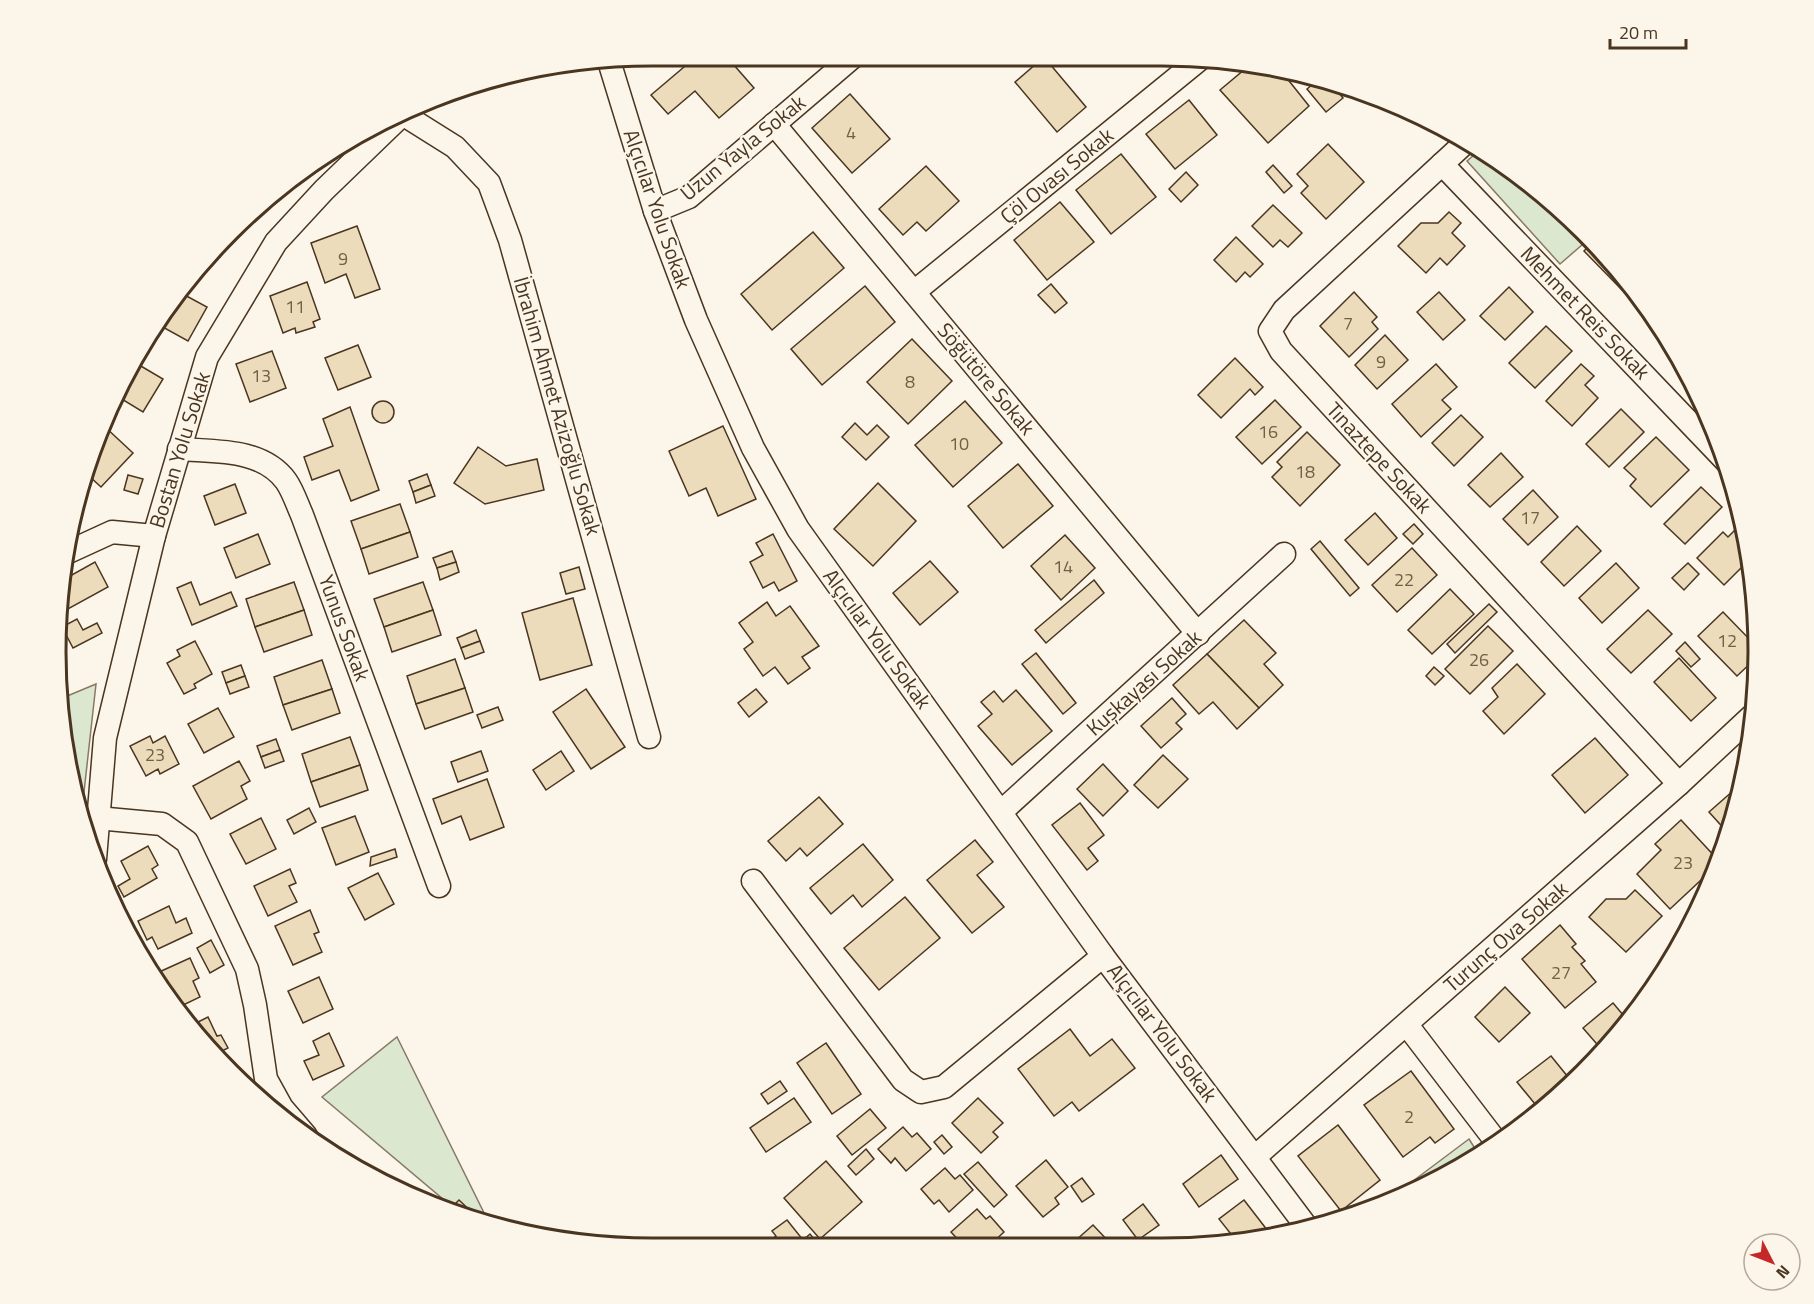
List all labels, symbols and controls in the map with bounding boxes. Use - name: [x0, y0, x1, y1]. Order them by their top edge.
- scale bar: [1610, 12, 1686, 50]
- text: 20 m: [1619, 19, 1658, 46]
- street label: Uzun Yayla Sokak: [673, 86, 812, 208]
- house number: 4: [846, 119, 856, 146]
- street label: Çöl Ovası Sokak: [993, 119, 1120, 231]
- street label: Alçıcılar Yolu Sokak: [616, 125, 700, 293]
- street label: Mehmet Reis Sokak: [1513, 238, 1658, 386]
- house number: 9: [338, 245, 348, 272]
- street label: İbrahim Ahmet Azizoğlu Sokak: [506, 273, 610, 539]
- house number: 11: [285, 293, 305, 320]
- house number: 7: [1343, 310, 1353, 337]
- street label: Söğütöre Sokak: [930, 315, 1043, 442]
- house number: 9: [1376, 348, 1386, 375]
- house number: 13: [251, 362, 271, 389]
- street label: Bostan Yolu Sokak: [140, 367, 218, 532]
- house number: 8: [905, 368, 915, 395]
- street label: Tınaztepe Sokak: [1319, 394, 1440, 520]
- house number: 16: [1258, 418, 1278, 445]
- house number: 10: [949, 430, 969, 457]
- house number: 18: [1295, 458, 1315, 485]
- house number: 17: [1520, 504, 1540, 531]
- house number: 14: [1053, 553, 1073, 580]
- street label: Alçıcılar Yolu Sokak: [816, 562, 940, 715]
- house number: 22: [1394, 566, 1414, 593]
- street label: Yunus Sokak: [311, 570, 379, 685]
- street label: Kuşkayası Sokak: [1079, 622, 1208, 743]
- house number: 12: [1717, 627, 1737, 654]
- house number: 26: [1469, 646, 1489, 673]
- house number: 23: [145, 741, 165, 768]
- house number: 23: [1673, 849, 1693, 876]
- street label: Turunç Ova Sokak: [1436, 873, 1575, 999]
- street label: Alçıcılar Yolu Sokak: [1100, 956, 1226, 1109]
- house number: 27: [1551, 959, 1571, 986]
- house number: 2: [1404, 1103, 1414, 1130]
- north arrow: [1742, 1232, 1802, 1292]
- text: N: [1771, 1260, 1796, 1284]

